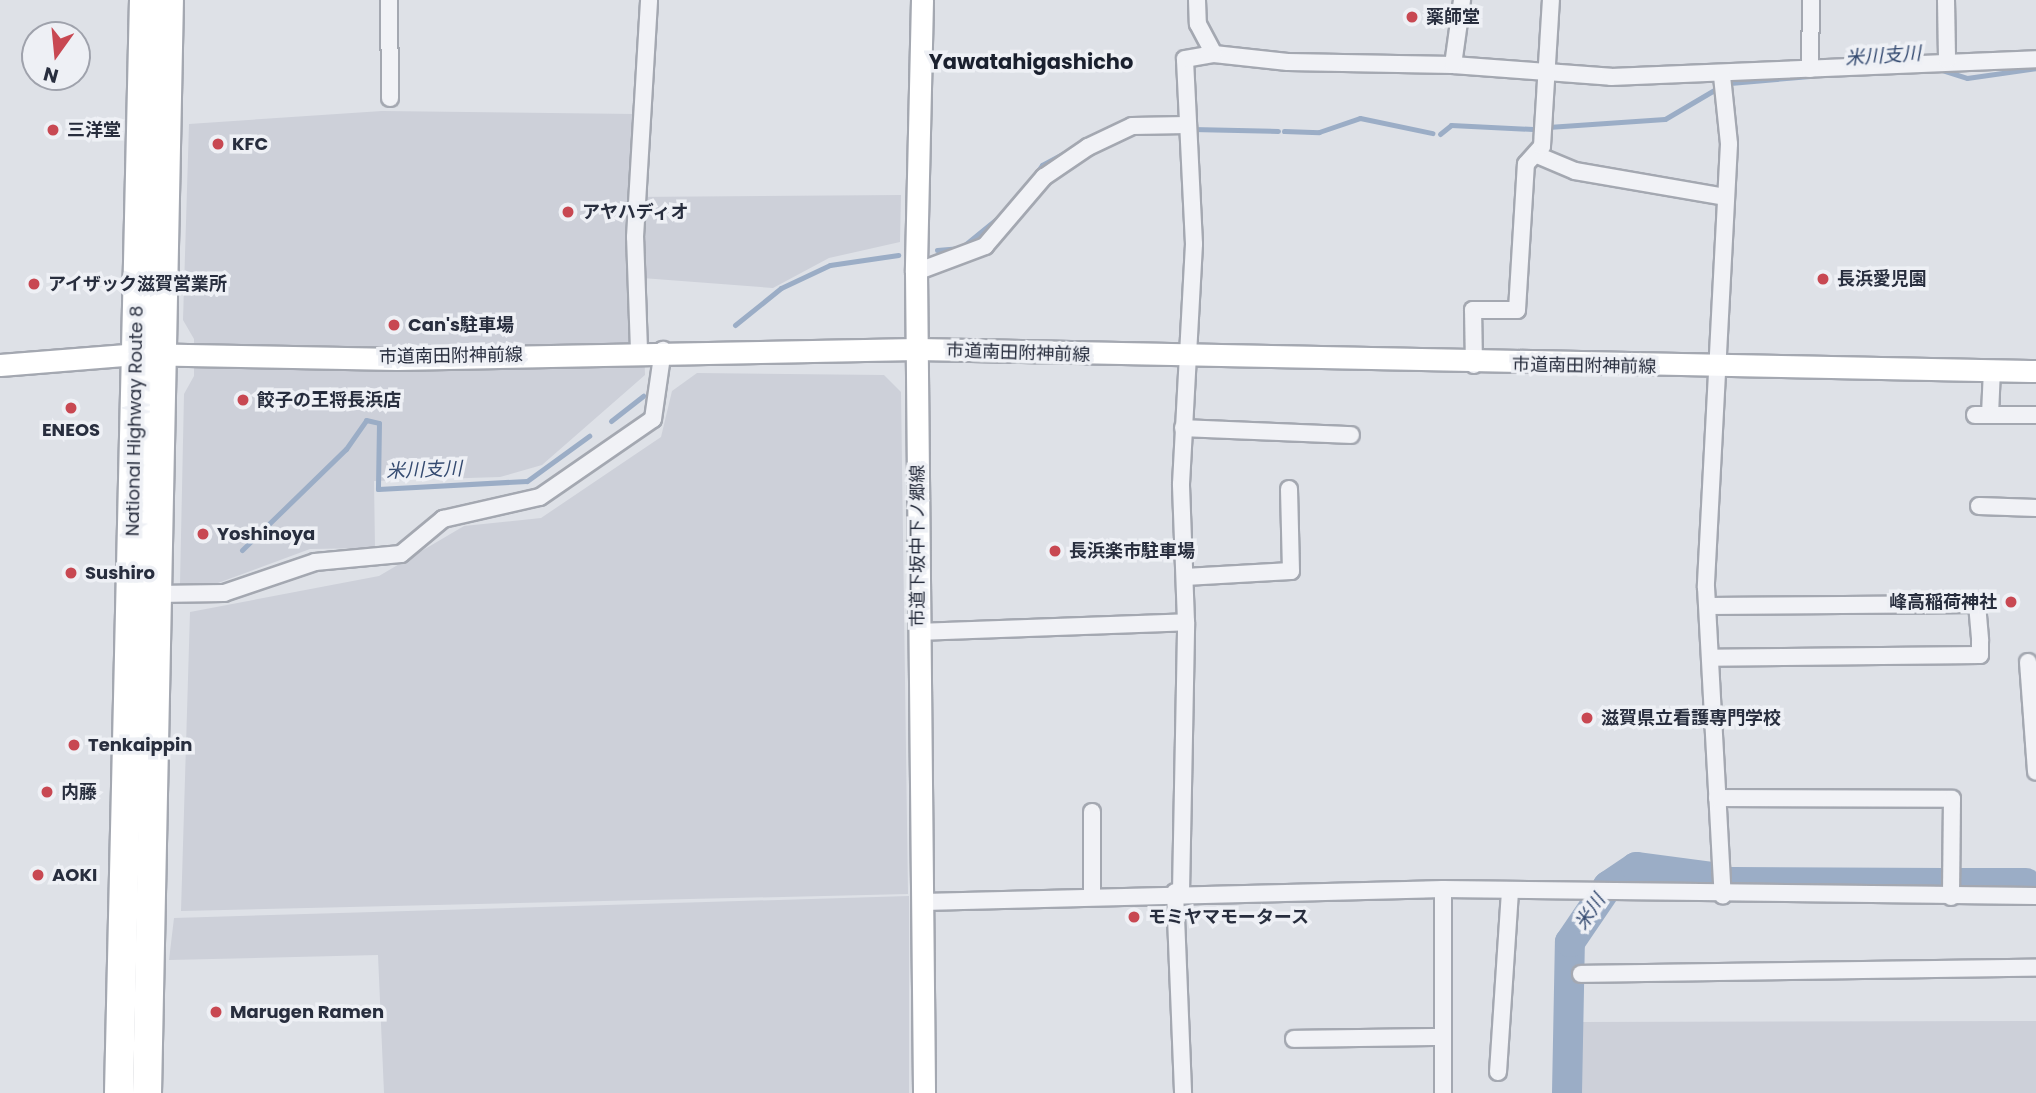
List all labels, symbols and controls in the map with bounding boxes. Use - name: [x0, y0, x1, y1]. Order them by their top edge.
- place label: 薬師堂: [1426, 6, 1480, 28]
- marker: 薬師堂: [1404, 9, 1420, 25]
- north arrow: [21, 21, 91, 91]
- water label: 米川支川: [1844, 42, 1922, 70]
- district label: Yawatahigashicho: [929, 49, 1133, 75]
- text: N: [41, 60, 61, 90]
- place label: 三洋堂: [67, 119, 121, 141]
- marker: 三洋堂: [45, 122, 61, 138]
- place label: KFC: [232, 133, 268, 155]
- marker: KFC: [210, 136, 226, 152]
- place label: アヤハディオ: [582, 201, 690, 223]
- marker: アヤハディオ: [560, 204, 576, 220]
- place label: 長浜愛児園: [1837, 268, 1927, 290]
- marker: 長浜愛児園: [1815, 271, 1831, 287]
- place label: アイザック滋賀営業所: [48, 273, 228, 295]
- marker: アイザック滋賀営業所: [26, 276, 42, 292]
- street label: National Highway Route 8: [122, 306, 148, 536]
- place label: Can's駐車場: [408, 314, 514, 336]
- marker: Can's駐車場: [386, 317, 402, 333]
- street label: 市道南田附神前線: [946, 340, 1090, 366]
- street label: 市道南田附神前線: [379, 344, 523, 368]
- street label: 市道南田附神前線: [1512, 354, 1656, 378]
- place label: 餃子の王将長浜店: [257, 389, 401, 411]
- marker: 餃子の王将長浜店: [235, 392, 251, 408]
- marker: ENEOS: [63, 400, 79, 416]
- place label: ENEOS: [42, 419, 100, 441]
- water label: 米川支川: [386, 457, 462, 483]
- street label: 市道下坂中下ノ郷線: [907, 465, 929, 627]
- place label: Yoshinoya: [217, 523, 315, 545]
- marker: Yoshinoya: [195, 526, 211, 542]
- place label: 長浜楽市駐車場: [1069, 540, 1195, 562]
- marker: 長浜楽市駐車場: [1047, 543, 1063, 559]
- place label: Sushiro: [85, 562, 155, 584]
- marker: Sushiro: [63, 565, 79, 581]
- place label: 峰高稲荷神社: [1889, 591, 1997, 613]
- marker: 峰高稲荷神社: [2003, 594, 2019, 610]
- place label: 滋賀県立看護専門学校: [1601, 707, 1781, 729]
- marker: 滋賀県立看護専門学校: [1579, 710, 1595, 726]
- place label: Tenkaippin: [88, 734, 192, 756]
- marker: Tenkaippin: [66, 737, 82, 753]
- place label: 内藤: [61, 781, 97, 803]
- marker: 内藤: [39, 784, 55, 800]
- place label: AOKI: [52, 864, 97, 886]
- marker: AOKI: [30, 867, 46, 883]
- water label: 米川: [1570, 890, 1610, 934]
- place label: モミヤマモータース: [1148, 906, 1310, 928]
- marker: モミヤマモータース: [1126, 909, 1142, 925]
- place label: Marugen Ramen: [230, 1001, 384, 1023]
- marker: Marugen Ramen: [208, 1004, 224, 1020]

